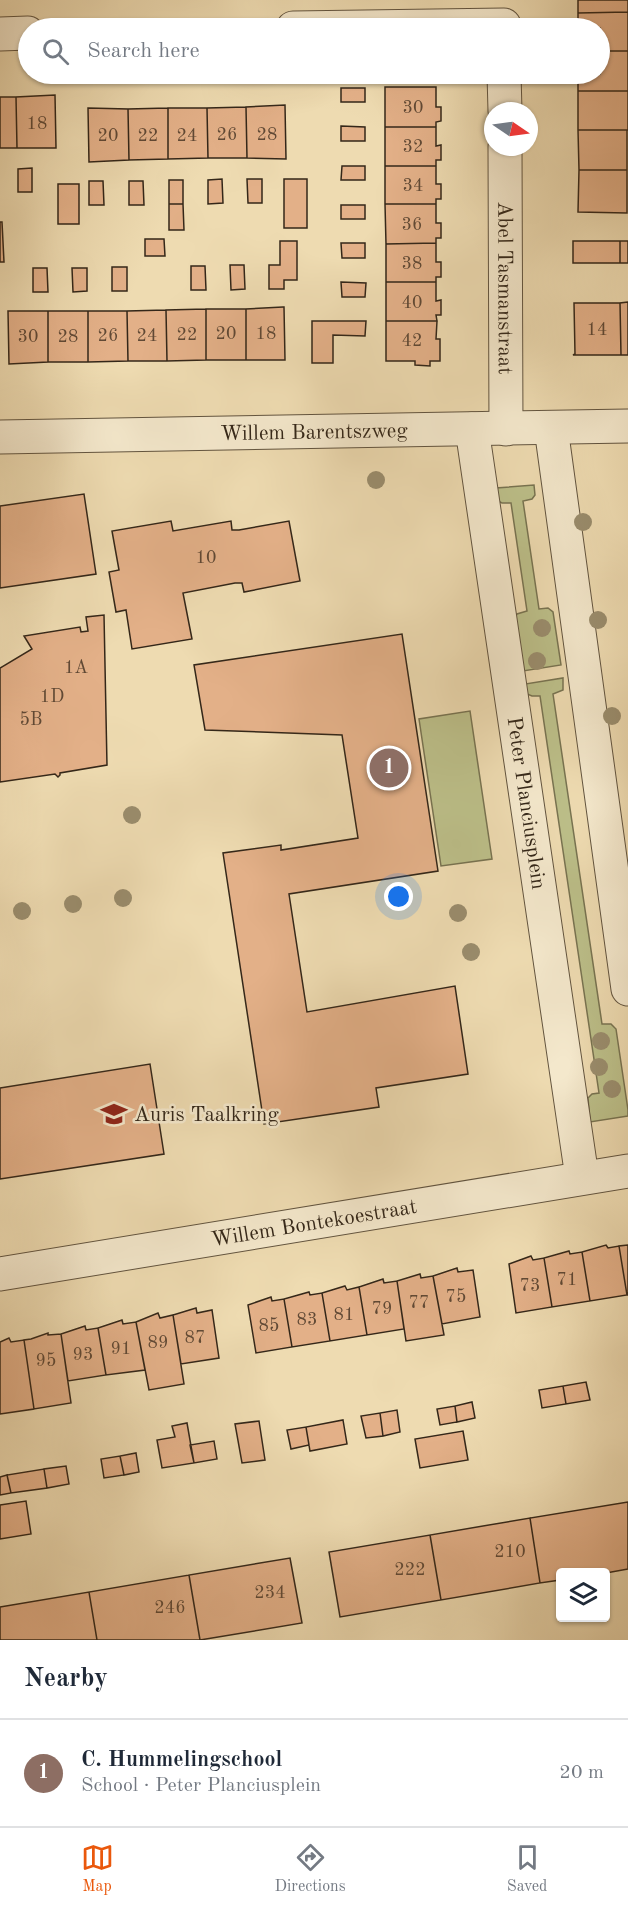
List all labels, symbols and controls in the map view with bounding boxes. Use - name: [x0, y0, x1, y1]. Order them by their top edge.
- search box: [18, 18, 610, 84]
- icon: search: [39, 35, 72, 68]
- text: Search here: [87, 40, 200, 62]
- house number: 30: [403, 99, 423, 117]
- north arrow: [484, 102, 538, 156]
- house number: 18: [27, 115, 47, 133]
- house number: 26: [217, 126, 237, 144]
- house number: 28: [257, 126, 277, 144]
- house number: 20: [98, 127, 118, 145]
- house number: 22: [138, 127, 158, 145]
- house number: 24: [177, 127, 197, 145]
- house number: 32: [403, 138, 423, 156]
- house number: 34: [403, 177, 423, 195]
- street label: Abel Tasmanstraat: [493, 201, 515, 375]
- house number: 36: [402, 216, 422, 234]
- house number: 38: [402, 255, 422, 273]
- house number: 40: [402, 294, 422, 312]
- house number: 14: [587, 321, 607, 339]
- house number: 20: [216, 325, 236, 343]
- house number: 18: [256, 325, 276, 343]
- house number: 22: [177, 326, 197, 344]
- house number: 26: [98, 327, 118, 345]
- house number: 24: [137, 327, 157, 345]
- house number: 30: [18, 328, 38, 346]
- house number: 28: [58, 328, 78, 346]
- house number: 42: [402, 332, 422, 350]
- street label: Willem Barentszweg: [220, 421, 408, 445]
- house number: 10: [196, 549, 216, 567]
- house number: 1A: [64, 659, 88, 677]
- house number: 1D: [40, 688, 64, 706]
- house number: 5B: [20, 711, 42, 729]
- street label: Peter Planciusplein: [502, 715, 549, 891]
- pin: 1: [370, 746, 408, 790]
- your location: [384, 882, 413, 911]
- school or university icon: Auris Taalkring: [99, 1099, 129, 1129]
- place label: Auris Taalkring: [134, 1105, 279, 1126]
- street label: Willem Bontekoestraat: [210, 1197, 419, 1251]
- house number: 71: [557, 1271, 577, 1289]
- house number: 73: [520, 1277, 540, 1295]
- house number: 75: [446, 1288, 466, 1306]
- house number: 77: [409, 1294, 429, 1312]
- house number: 79: [372, 1300, 392, 1318]
- house number: 81: [334, 1306, 354, 1324]
- house number: 83: [297, 1311, 317, 1329]
- house number: 85: [259, 1317, 279, 1335]
- house number: 87: [185, 1329, 205, 1347]
- house number: 89: [148, 1334, 168, 1352]
- house number: 91: [111, 1340, 131, 1358]
- house number: 93: [73, 1346, 93, 1364]
- house number: 95: [36, 1352, 56, 1370]
- house number: 210: [494, 1543, 526, 1561]
- house number: 222: [394, 1561, 426, 1579]
- map controls: [556, 1568, 610, 1622]
- button: layers: [556, 1568, 610, 1622]
- house number: 234: [254, 1584, 286, 1602]
- house number: 246: [154, 1599, 186, 1617]
- text: Nearby: [24, 1666, 108, 1692]
- text: C. Hummelingschool: [81, 1749, 282, 1771]
- text: 1: [38, 1763, 49, 1783]
- text: 20 m: [559, 1763, 604, 1783]
- text: School · Peter Planciusplein: [81, 1776, 321, 1796]
- tab: Map: [81, 1841, 114, 1897]
- tab: Directions: [275, 1841, 346, 1897]
- tab: Saved: [507, 1841, 547, 1897]

